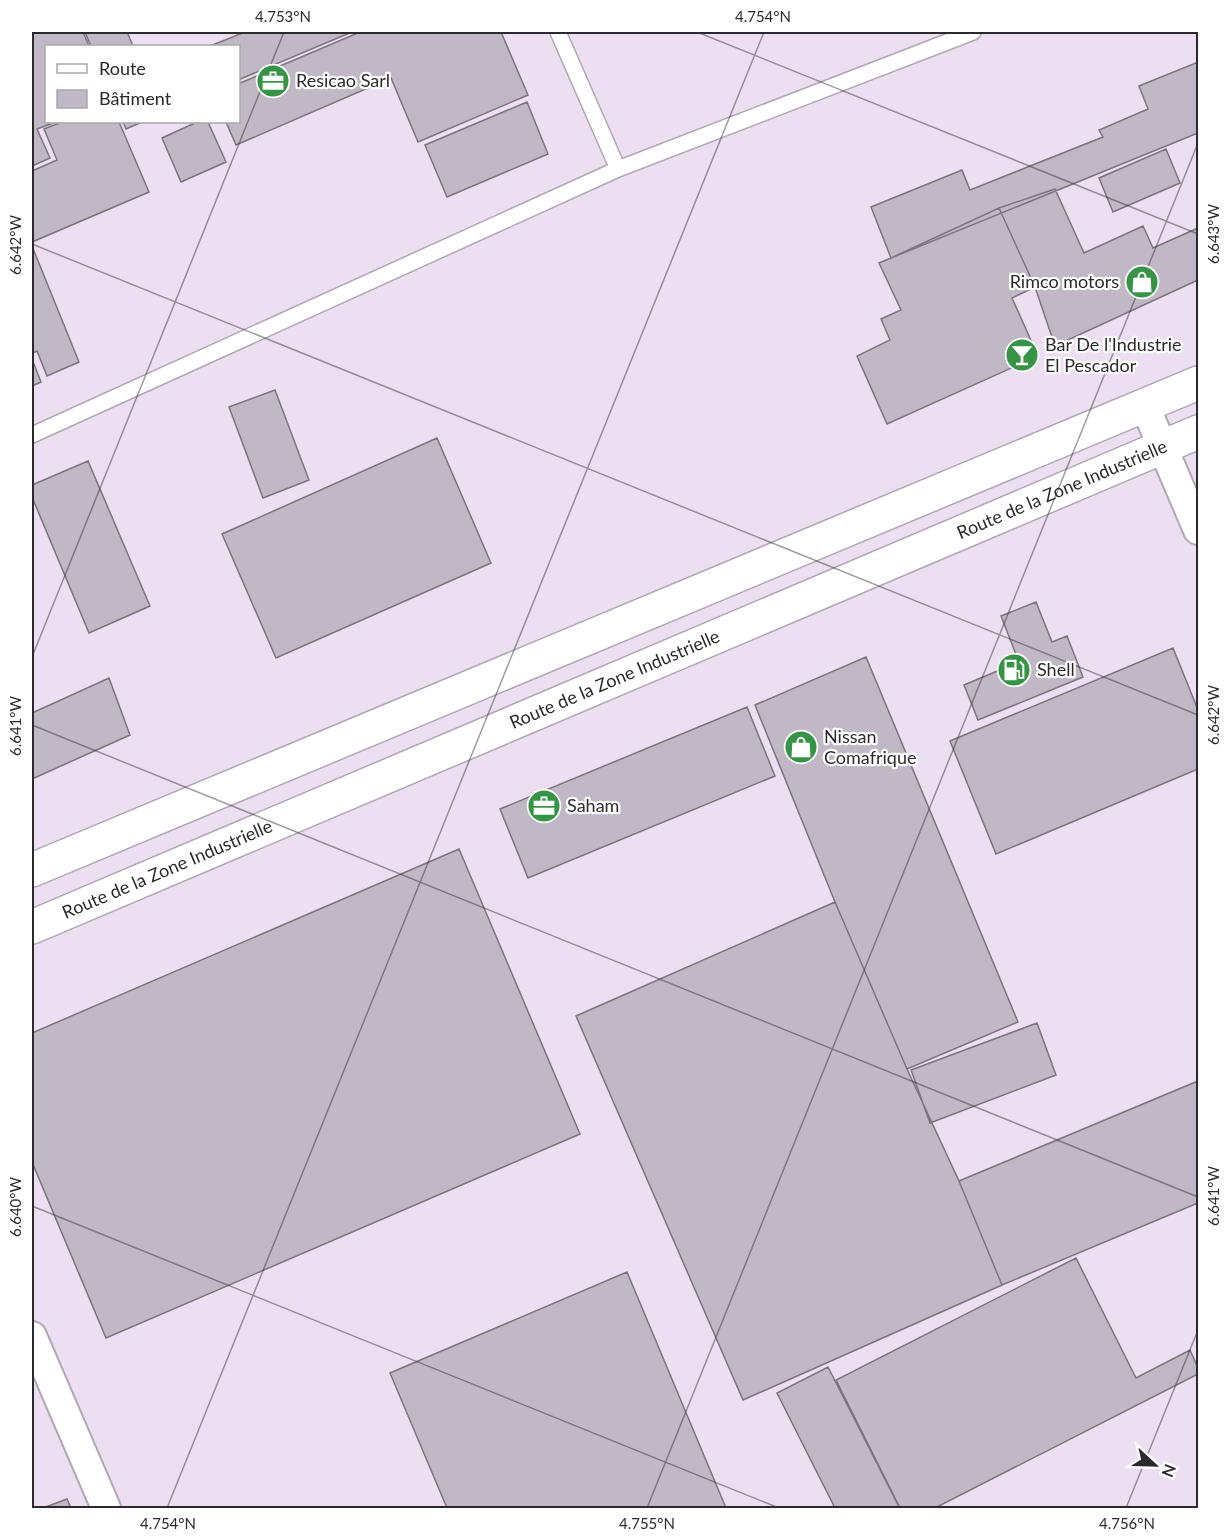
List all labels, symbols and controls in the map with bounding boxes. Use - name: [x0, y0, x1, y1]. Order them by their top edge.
- text: 4.753°N: [255, 7, 311, 25]
- text: 4.754°N: [735, 7, 791, 25]
- legend: [45, 45, 240, 123]
- text: Route: [99, 57, 146, 79]
- office icon: Resicao Sarl: [255, 63, 291, 99]
- place label: Resicao Sarl: [296, 69, 390, 91]
- text: Bâtiment: [99, 87, 172, 109]
- text: 6.643°W: [1204, 203, 1222, 264]
- text: 6.642°W: [6, 214, 24, 275]
- shop icon: Rimco motors: [1124, 264, 1160, 300]
- place label: Rimco motors: [1010, 270, 1119, 292]
- place label: Bar De l'Industrie El Pescador: [1045, 333, 1182, 376]
- bar icon: Bar De l'Industrie El Pescador: [1004, 337, 1040, 373]
- street label: Route de la Zone Industrielle: [953, 435, 1170, 543]
- street label: Route de la Zone Industrielle: [506, 624, 723, 733]
- fuel station icon: Shell: [996, 652, 1032, 688]
- place label: Shell: [1037, 658, 1075, 680]
- text: 6.642°W: [1204, 684, 1222, 745]
- text: 6.641°W: [6, 695, 24, 756]
- place label: Nissan Comafrique: [824, 725, 916, 768]
- shop icon: Nissan Comafrique: [783, 729, 819, 765]
- office icon: Saham: [526, 788, 562, 824]
- place label: Saham: [567, 794, 619, 816]
- street label: Route de la Zone Industrielle: [59, 814, 275, 923]
- text: 6.641°W: [1204, 1165, 1222, 1226]
- text: 6.640°W: [6, 1176, 24, 1237]
- north arrow: [1125, 1435, 1185, 1495]
- text: N: [1158, 1462, 1180, 1480]
- text: 4.754°N: [140, 1514, 196, 1532]
- text: 4.755°N: [619, 1514, 675, 1532]
- text: 4.756°N: [1099, 1514, 1155, 1532]

